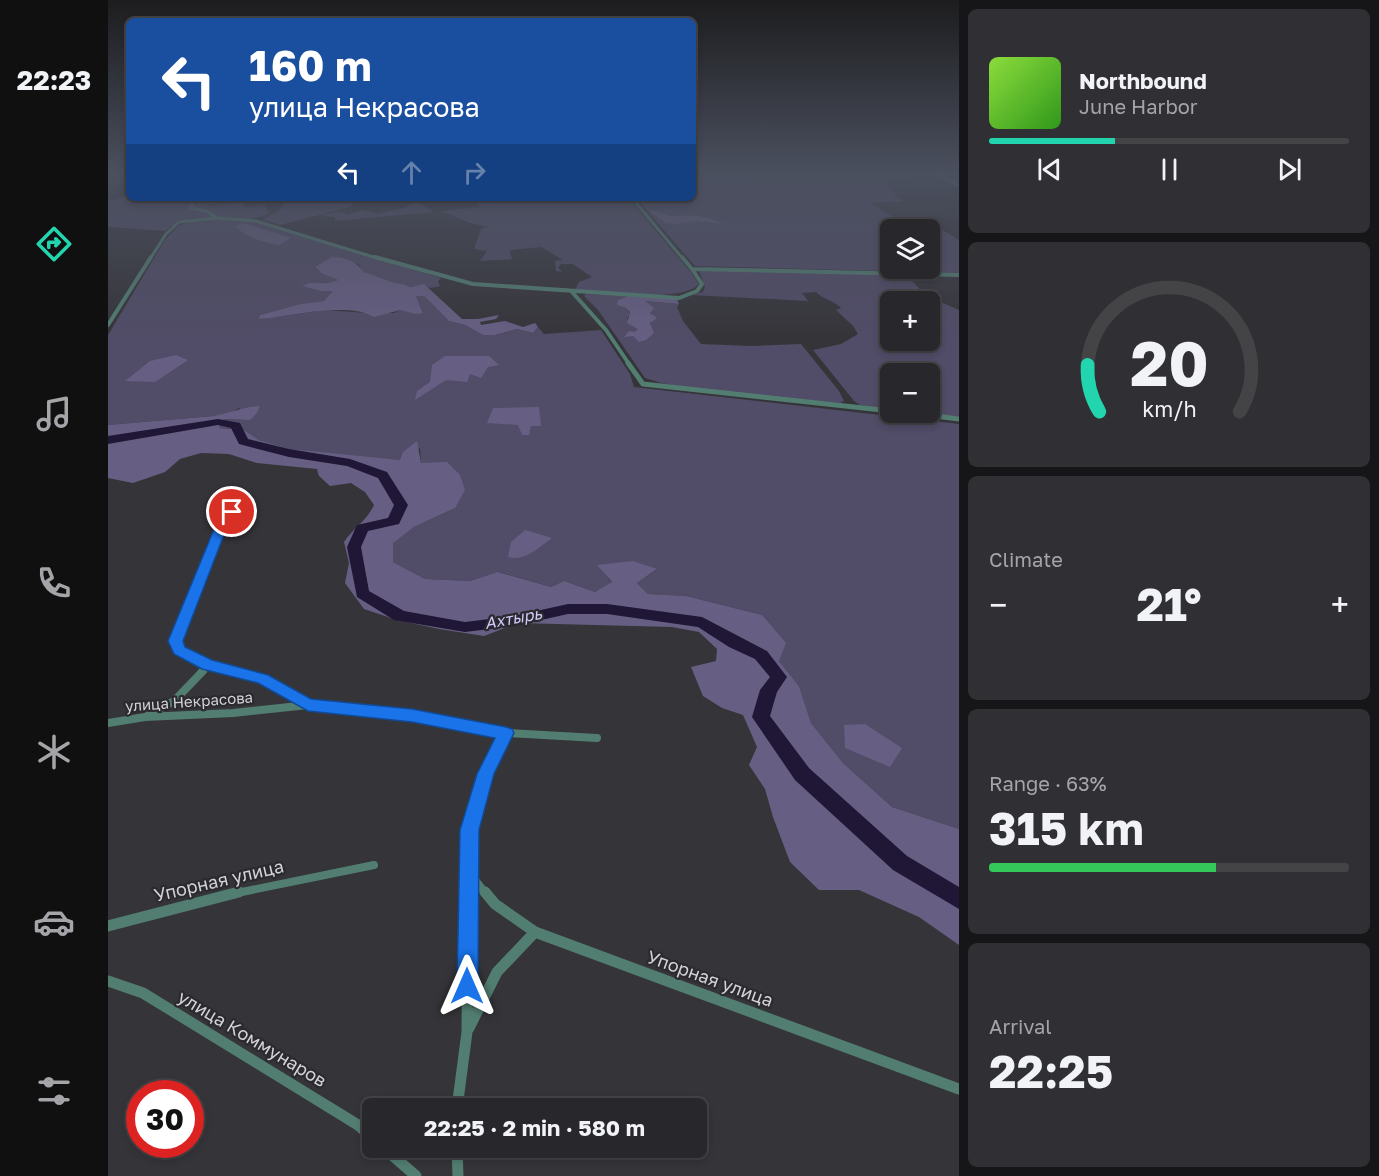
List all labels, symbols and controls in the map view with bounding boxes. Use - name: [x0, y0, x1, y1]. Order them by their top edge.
- text: 160 m: [249, 40, 372, 90]
- icon: left: [150, 42, 228, 120]
- text: 22:23: [17, 64, 91, 96]
- text: Northbound: [1079, 67, 1207, 94]
- text: улица Некрасова: [249, 91, 480, 123]
- text: June Harbor: [1079, 94, 1198, 118]
- icon: previous: [1033, 153, 1066, 186]
- icon: pause: [1153, 153, 1186, 186]
- icon: next: [1273, 153, 1306, 186]
- icon: left: [332, 156, 365, 189]
- icon: ahead: [395, 156, 428, 189]
- icon: right: [458, 156, 491, 189]
- map controls: [880, 219, 940, 423]
- button: layers: [880, 219, 940, 279]
- icon: directions: [33, 223, 75, 265]
- button: +: [880, 291, 940, 351]
- text: 20: [1130, 325, 1208, 400]
- button: −: [880, 363, 940, 423]
- icon: music: [33, 393, 75, 435]
- text: km/h: [1142, 396, 1196, 422]
- pin: [206, 486, 257, 537]
- icon: arrive: [215, 495, 248, 528]
- text: Climate: [989, 547, 1063, 571]
- icon: phone: [33, 562, 75, 604]
- text: 21°: [1136, 577, 1202, 631]
- text: −: [989, 585, 1007, 624]
- text: +: [1331, 585, 1349, 624]
- water label: Ахтырь: [483, 603, 544, 633]
- street label: улица Некрасова: [124, 688, 254, 714]
- icon: climate: [33, 731, 75, 773]
- text: Range · 63%: [989, 771, 1107, 795]
- text: 315 km: [989, 801, 1144, 855]
- street label: Упорная улица: [152, 854, 286, 906]
- icon: car: [33, 901, 75, 943]
- street label: Упорная улица: [644, 945, 776, 1011]
- position arrow: [435, 954, 499, 1018]
- street label: улица Коммунаров: [174, 985, 331, 1091]
- text: Arrival: [989, 1014, 1052, 1038]
- text: 22:25: [989, 1044, 1113, 1098]
- icon: filters: [33, 1070, 75, 1112]
- speed limit sign: 30: [126, 1080, 204, 1158]
- text: 22:25 · 2 min · 580 m: [424, 1114, 645, 1141]

